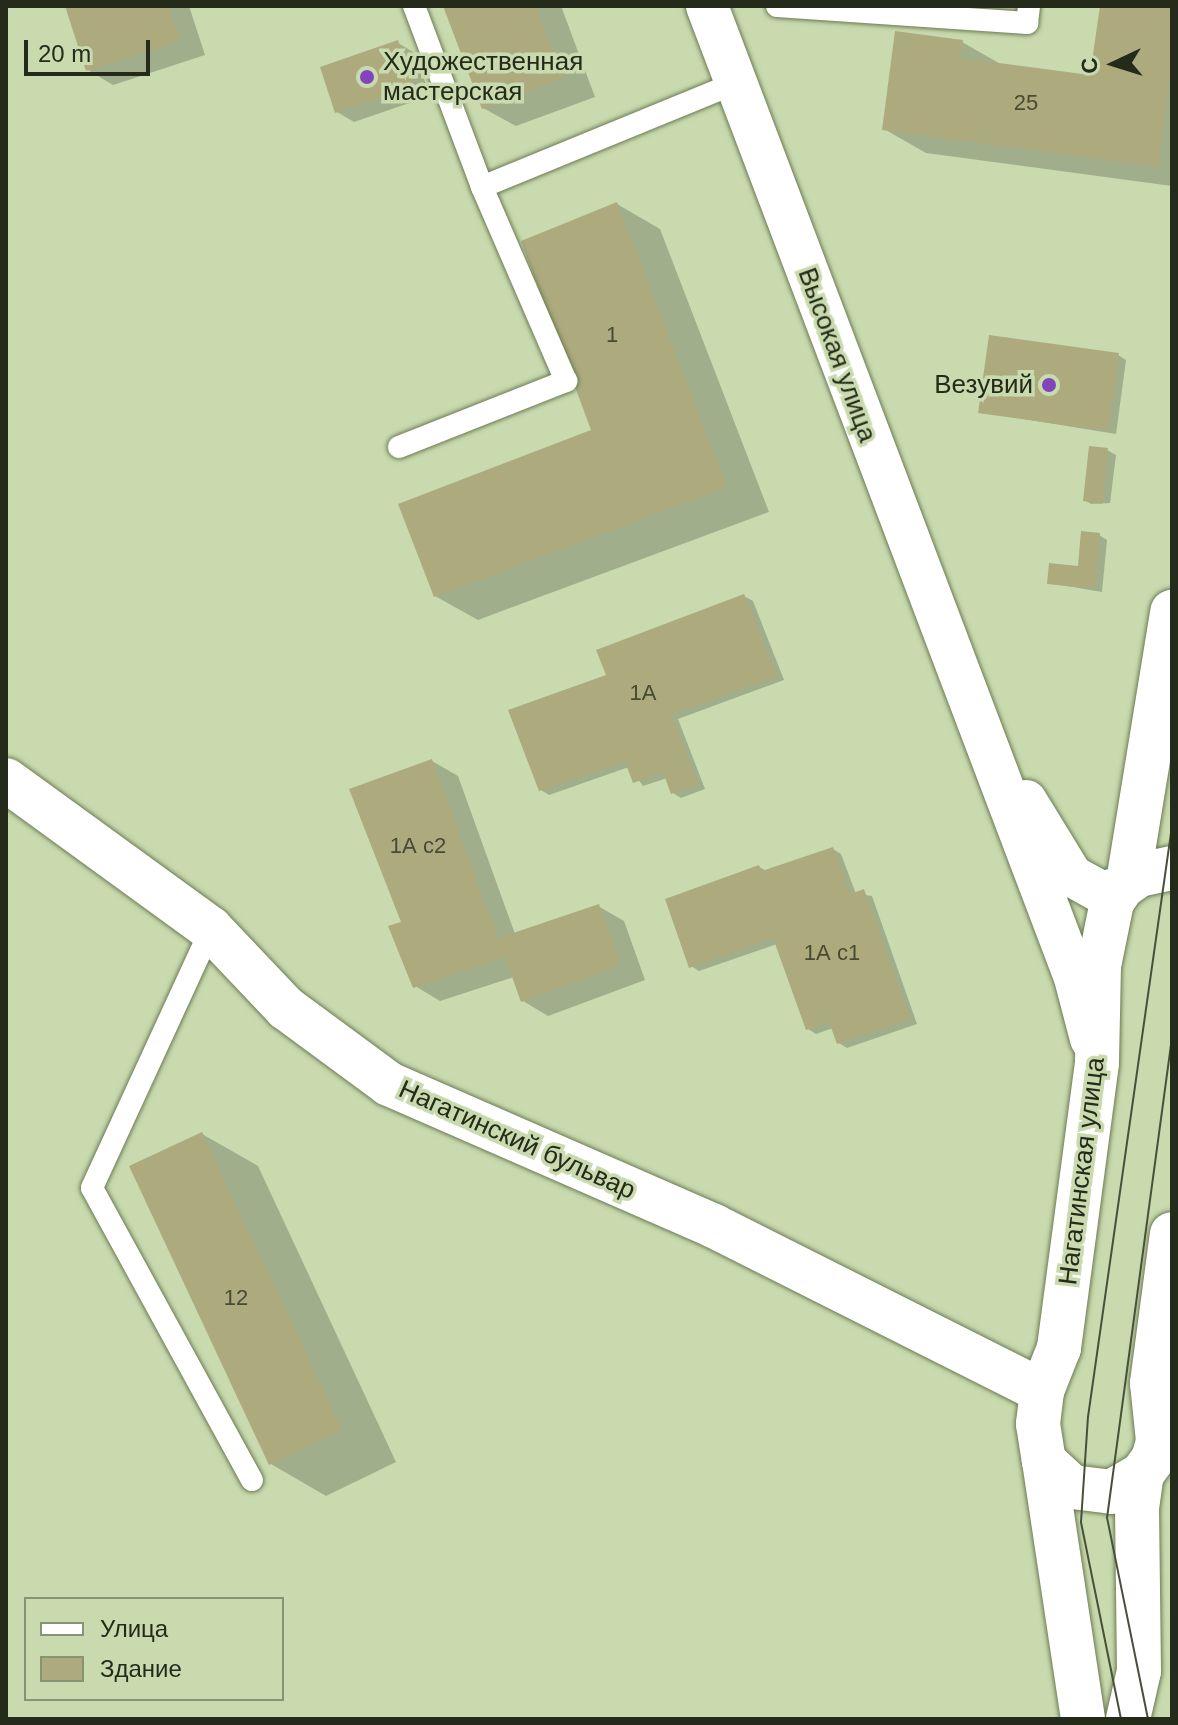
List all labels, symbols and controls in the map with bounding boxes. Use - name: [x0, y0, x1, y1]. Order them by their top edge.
- scale bar: [28, 24, 154, 74]
- north arrow: [1074, 24, 1154, 104]
- text: 20 m: [38, 40, 91, 67]
- place label: Художественная мастерская: [383, 46, 583, 108]
- text: С: [1077, 57, 1103, 75]
- marker: Художественная мастерская: [358, 68, 376, 86]
- house number: 25: [1014, 90, 1038, 116]
- street label: Высокая улица: [791, 264, 883, 446]
- house number: 1: [606, 322, 618, 348]
- place label: Везувий: [934, 369, 1033, 401]
- marker: Везувий: [1040, 376, 1058, 394]
- house number: 1А: [630, 680, 656, 706]
- house number: 1А с2: [390, 833, 446, 859]
- house number: 1А с1: [804, 940, 860, 966]
- street label: Нагатинская улица: [1053, 1055, 1111, 1287]
- street label: Нагатинский бульвар: [394, 1074, 640, 1206]
- house number: 12: [224, 1285, 248, 1311]
- legend: [24, 1597, 284, 1701]
- text: Улица: [100, 1615, 168, 1642]
- text: Здание: [100, 1655, 182, 1682]

